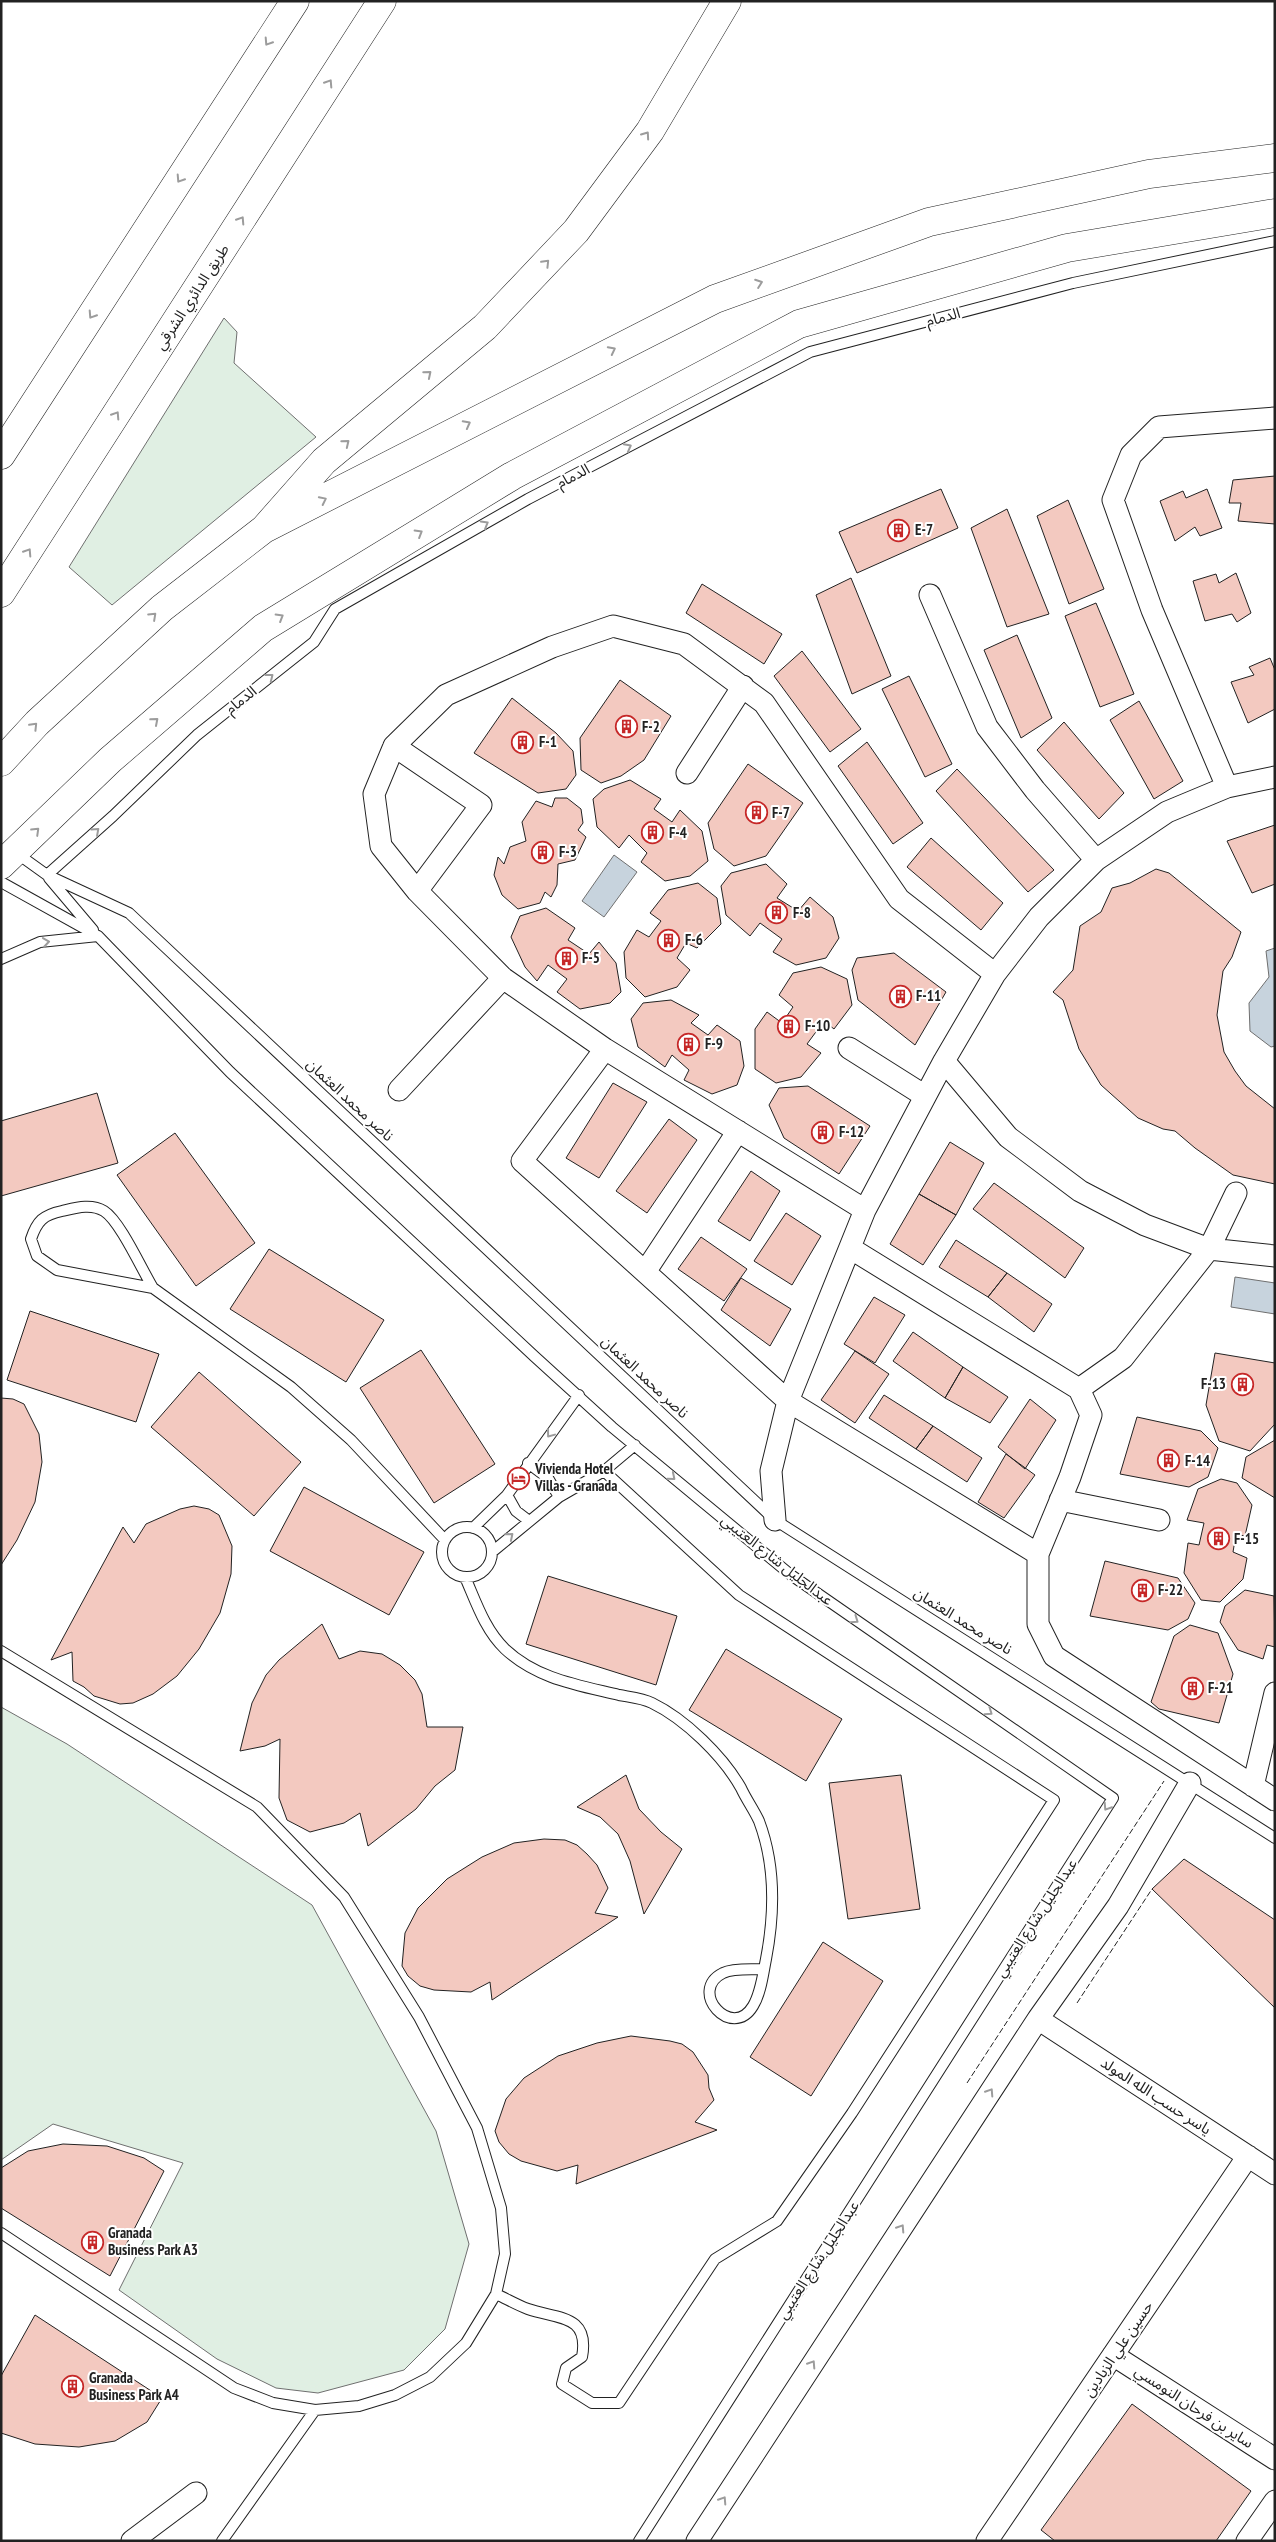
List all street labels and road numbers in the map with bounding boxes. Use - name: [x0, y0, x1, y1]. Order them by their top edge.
- street label: طريق الدائري الشرقي: [150, 240, 235, 355]
- street label: الدمام: [924, 303, 963, 332]
- street label: الدمام: [553, 459, 594, 494]
- street label: الدمام: [221, 681, 262, 720]
- street label: ناصر محمد العثمان: [303, 1054, 398, 1145]
- street label: ناصر محمد العثمان: [598, 1331, 693, 1422]
- street label: عبدالجليل شارع العتيبي: [716, 1510, 837, 1612]
- street label: ناصر محمد العثمان: [911, 1583, 1016, 1658]
- street label: عبدالجليل شارع العتيبي: [990, 1855, 1084, 1982]
- street label: ياسر حسب الله المولد: [1097, 2053, 1215, 2139]
- street label: عبدالجليل شارع العتيبي: [772, 2197, 866, 2324]
- street label: حسين علي الزبادين: [1079, 2297, 1159, 2402]
- street label: ساير بن فرحان النومسي: [1130, 2361, 1257, 2454]

